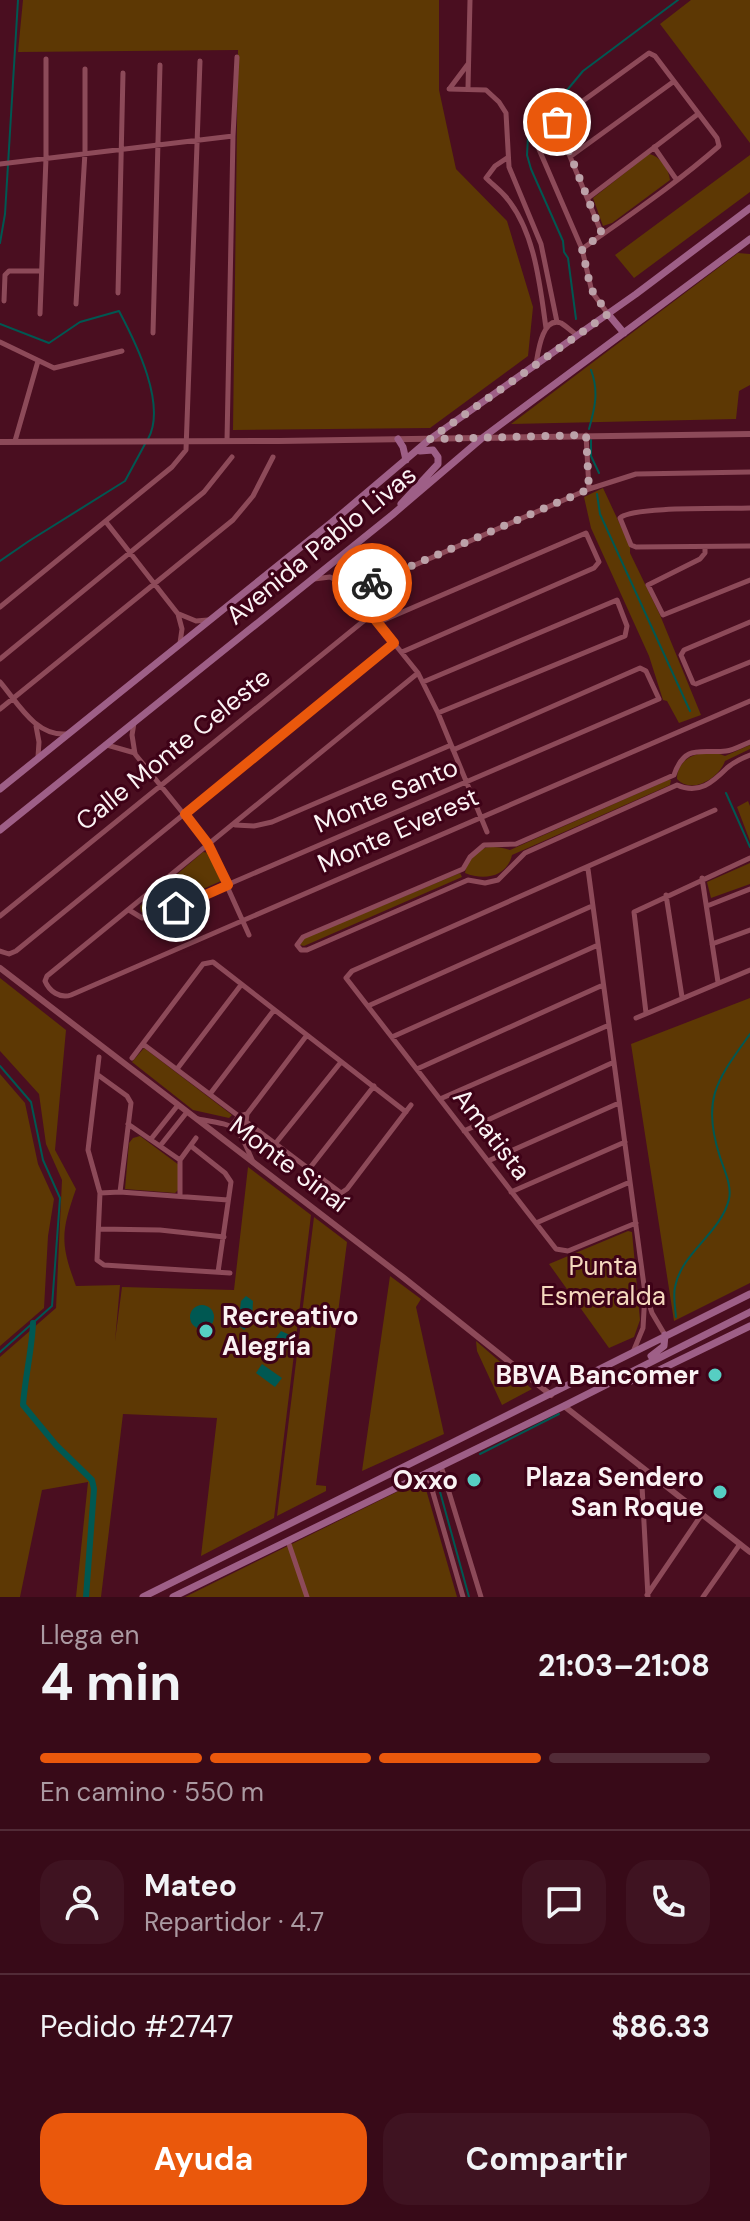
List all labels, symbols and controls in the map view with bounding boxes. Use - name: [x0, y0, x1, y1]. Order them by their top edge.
- pin: [523, 88, 591, 156]
- icon: bag: [535, 100, 579, 144]
- street label: Avenida Pablo Livas: [219, 458, 423, 632]
- courier: [332, 543, 412, 623]
- icon: bike: [350, 561, 394, 605]
- street label: Calle Monte Celeste: [69, 660, 277, 838]
- street label: Monte Santo: [309, 749, 463, 841]
- street label: Monte Everest: [312, 779, 484, 881]
- pin: [142, 874, 210, 942]
- icon: home: [154, 886, 198, 930]
- street label: Amatista: [446, 1081, 538, 1187]
- street label: Monte Sinaí: [223, 1108, 355, 1220]
- park label: Punta Esmeralda: [540, 1249, 666, 1313]
- place label: Recreativo Alegría: [222, 1299, 359, 1363]
- marker: Recreativo Alegría: [197, 1322, 215, 1340]
- place label: BBVA Bancomer: [495, 1358, 699, 1392]
- marker: BBVA Bancomer: [706, 1366, 724, 1384]
- place label: Plaza Sendero San Roque: [525, 1460, 704, 1524]
- place label: Oxxo: [393, 1463, 458, 1497]
- marker: Oxxo: [465, 1471, 483, 1489]
- marker: Plaza Sendero San Roque: [711, 1483, 729, 1501]
- text: Llega en: [40, 1618, 139, 1652]
- text: 21:03–21:08: [538, 1646, 710, 1685]
- text: 4 min: [40, 1648, 181, 1716]
- text: En camino · 550 m: [40, 1775, 264, 1809]
- button: person: [40, 1860, 124, 1944]
- button: chat: [522, 1860, 606, 1944]
- button: phone: [626, 1860, 710, 1944]
- text: Mateo: [144, 1866, 237, 1905]
- text: Repartidor · 4.7: [144, 1905, 324, 1939]
- text: Pedido #2747: [40, 2007, 234, 2046]
- text: $86.33: [611, 2007, 710, 2046]
- button: Ayuda: [40, 2113, 367, 2205]
- button: Compartir: [383, 2113, 710, 2205]

